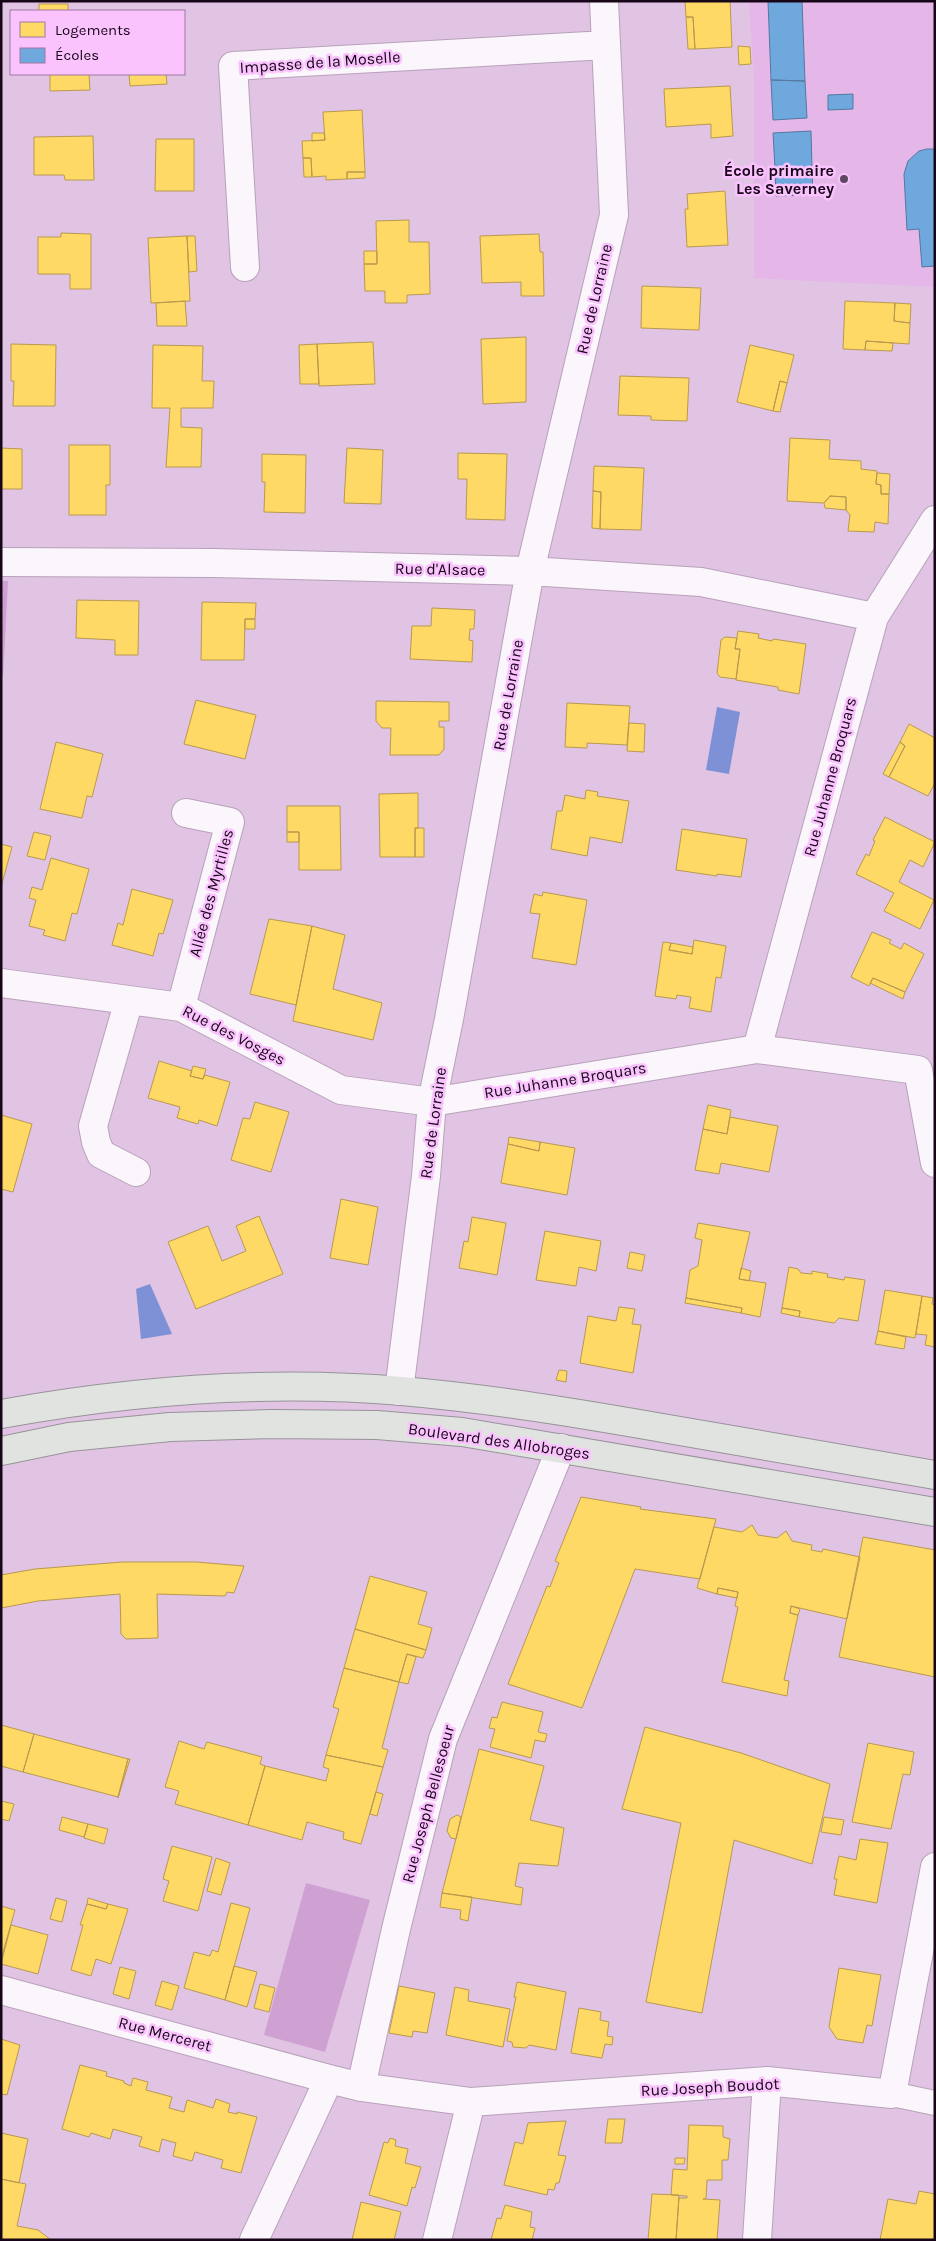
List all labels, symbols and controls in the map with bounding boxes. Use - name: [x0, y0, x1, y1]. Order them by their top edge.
- legend: [10, 10, 185, 75]
- text: Logements: [55, 21, 131, 39]
- text: Écoles: [55, 46, 99, 64]
- street label: Impasse de la Moselle: [239, 47, 401, 77]
- place label: École primaire Les Saverney: [724, 161, 834, 198]
- marker: École primaire Les Saverney: [838, 173, 850, 185]
- street label: Rue de Lorraine: [572, 242, 616, 356]
- street label: Rue d'Alsace: [395, 559, 485, 579]
- street label: Rue de Lorraine: [489, 638, 527, 752]
- street label: Rue Juhanne Broquars: [800, 695, 860, 859]
- street label: Allée des Myrtilles: [185, 827, 237, 959]
- street label: Rue des Vosges: [179, 1001, 289, 1069]
- street label: Rue Juhanne Broquars: [483, 1058, 647, 1102]
- street label: Rue de Lorraine: [416, 1066, 450, 1180]
- street label: Boulevard des Allobroges: [407, 1419, 591, 1463]
- street label: Rue Joseph Bellesoeur: [398, 1723, 458, 1885]
- street label: Rue Merceret: [116, 2012, 214, 2056]
- street label: Rue Joseph Boudot: [640, 2074, 780, 2100]

